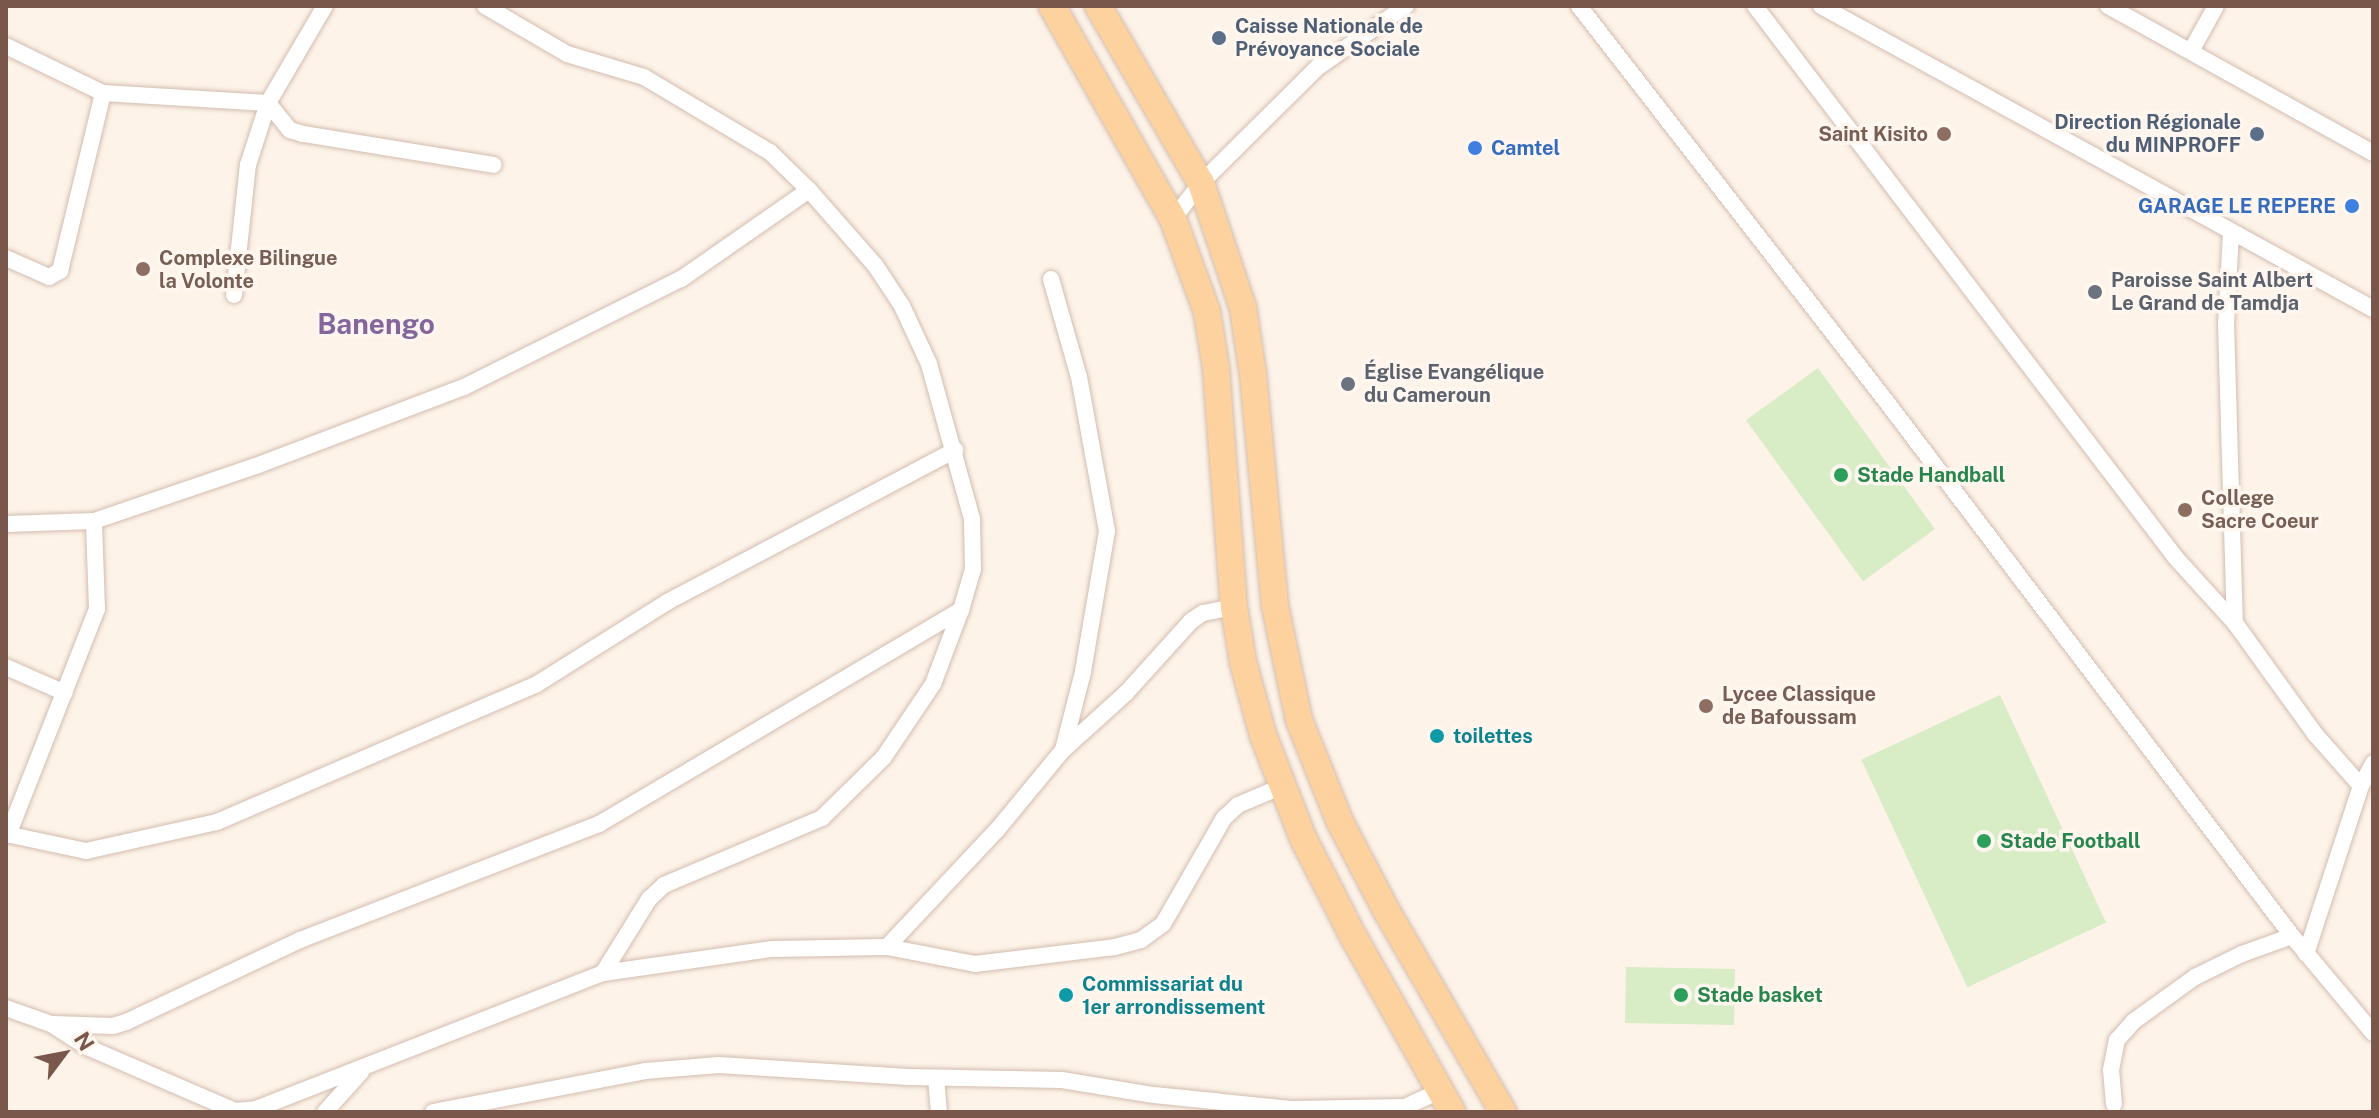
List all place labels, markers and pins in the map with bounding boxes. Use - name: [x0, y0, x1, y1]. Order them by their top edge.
- place label: Caisse Nationale de Prévoyance Sociale: [1235, 14, 1423, 61]
- marker: Caisse Nationale de Prévoyance Sociale: [1210, 29, 1228, 47]
- place label: Direction Régionale du MINPROFF: [2054, 110, 2241, 157]
- place label: Saint Kisito: [1818, 122, 1928, 146]
- marker: Saint Kisito: [1935, 125, 1953, 143]
- marker: Direction Régionale du MINPROFF: [2248, 125, 2266, 143]
- place label: Camtel: [1491, 136, 1560, 160]
- marker: Camtel: [1466, 139, 1484, 157]
- place label: GARAGE LE REPERE: [2138, 194, 2336, 218]
- marker: GARAGE LE REPERE: [2343, 197, 2361, 215]
- place label: Complexe Bilingue la Volonte: [159, 246, 338, 293]
- marker: Complexe Bilingue la Volonte: [134, 260, 152, 278]
- place label: Paroisse Saint Albert Le Grand de Tamdja: [2111, 268, 2313, 315]
- marker: Paroisse Saint Albert Le Grand de Tamdja: [2086, 283, 2104, 301]
- place label: Église Evangélique du Cameroun: [1364, 360, 1544, 407]
- marker: Église Evangélique du Cameroun: [1339, 375, 1357, 393]
- place label: Stade Handball: [1857, 463, 2005, 487]
- marker: Stade Handball: [1832, 466, 1850, 484]
- place label: College Sacre Coeur: [2201, 486, 2319, 533]
- marker: College Sacre Coeur: [2176, 501, 2194, 519]
- place label: Lycee Classique de Bafoussam: [1722, 682, 1876, 729]
- marker: Lycee Classique de Bafoussam: [1697, 697, 1715, 715]
- place label: toilettes: [1453, 724, 1533, 748]
- marker: toilettes: [1428, 727, 1446, 745]
- place label: Stade Football: [2000, 829, 2141, 853]
- marker: Stade Football: [1975, 832, 1993, 850]
- place label: Commissariat du 1er arrondissement: [1082, 972, 1265, 1019]
- place label: Stade basket: [1697, 983, 1823, 1007]
- marker: Commissariat du 1er arrondissement: [1057, 986, 1075, 1004]
- marker: Stade basket: [1672, 986, 1690, 1004]

